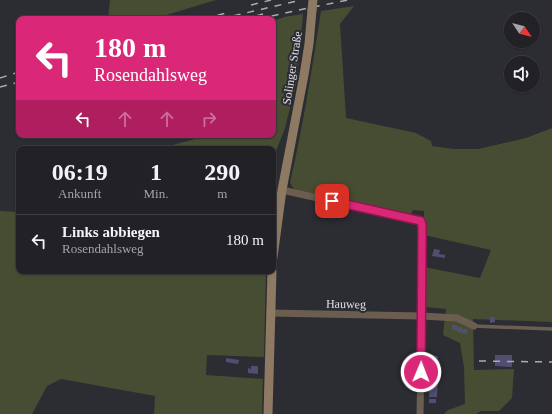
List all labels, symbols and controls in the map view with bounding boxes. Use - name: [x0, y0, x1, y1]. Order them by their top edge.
- north arrow: [504, 12, 540, 48]
- map controls: [504, 12, 540, 92]
- street label: Solinger Straße: [279, 30, 305, 106]
- icon: left: [28, 32, 80, 84]
- text: 180 m: [94, 32, 166, 63]
- button: sound: [504, 56, 540, 92]
- text: Rosendahlsweg: [94, 65, 207, 85]
- icon: left: [72, 108, 94, 130]
- icon: ahead: [114, 108, 136, 130]
- icon: ahead: [156, 108, 178, 130]
- icon: right: [198, 108, 220, 130]
- text: 06:19: [52, 159, 108, 185]
- text: 1: [150, 159, 162, 185]
- text: 290: [204, 159, 240, 185]
- pin: [315, 184, 349, 218]
- text: Ankunft: [58, 186, 101, 201]
- text: Min.: [144, 186, 168, 201]
- text: m: [217, 186, 227, 201]
- icon: arrive: [321, 190, 343, 212]
- text: Links abbiegen: [62, 224, 160, 240]
- icon: left: [28, 230, 50, 252]
- text: 180 m: [226, 232, 264, 248]
- text: Rosendahlsweg: [62, 241, 144, 256]
- street label: Hauweg: [326, 297, 366, 311]
- position arrow: [400, 351, 442, 393]

